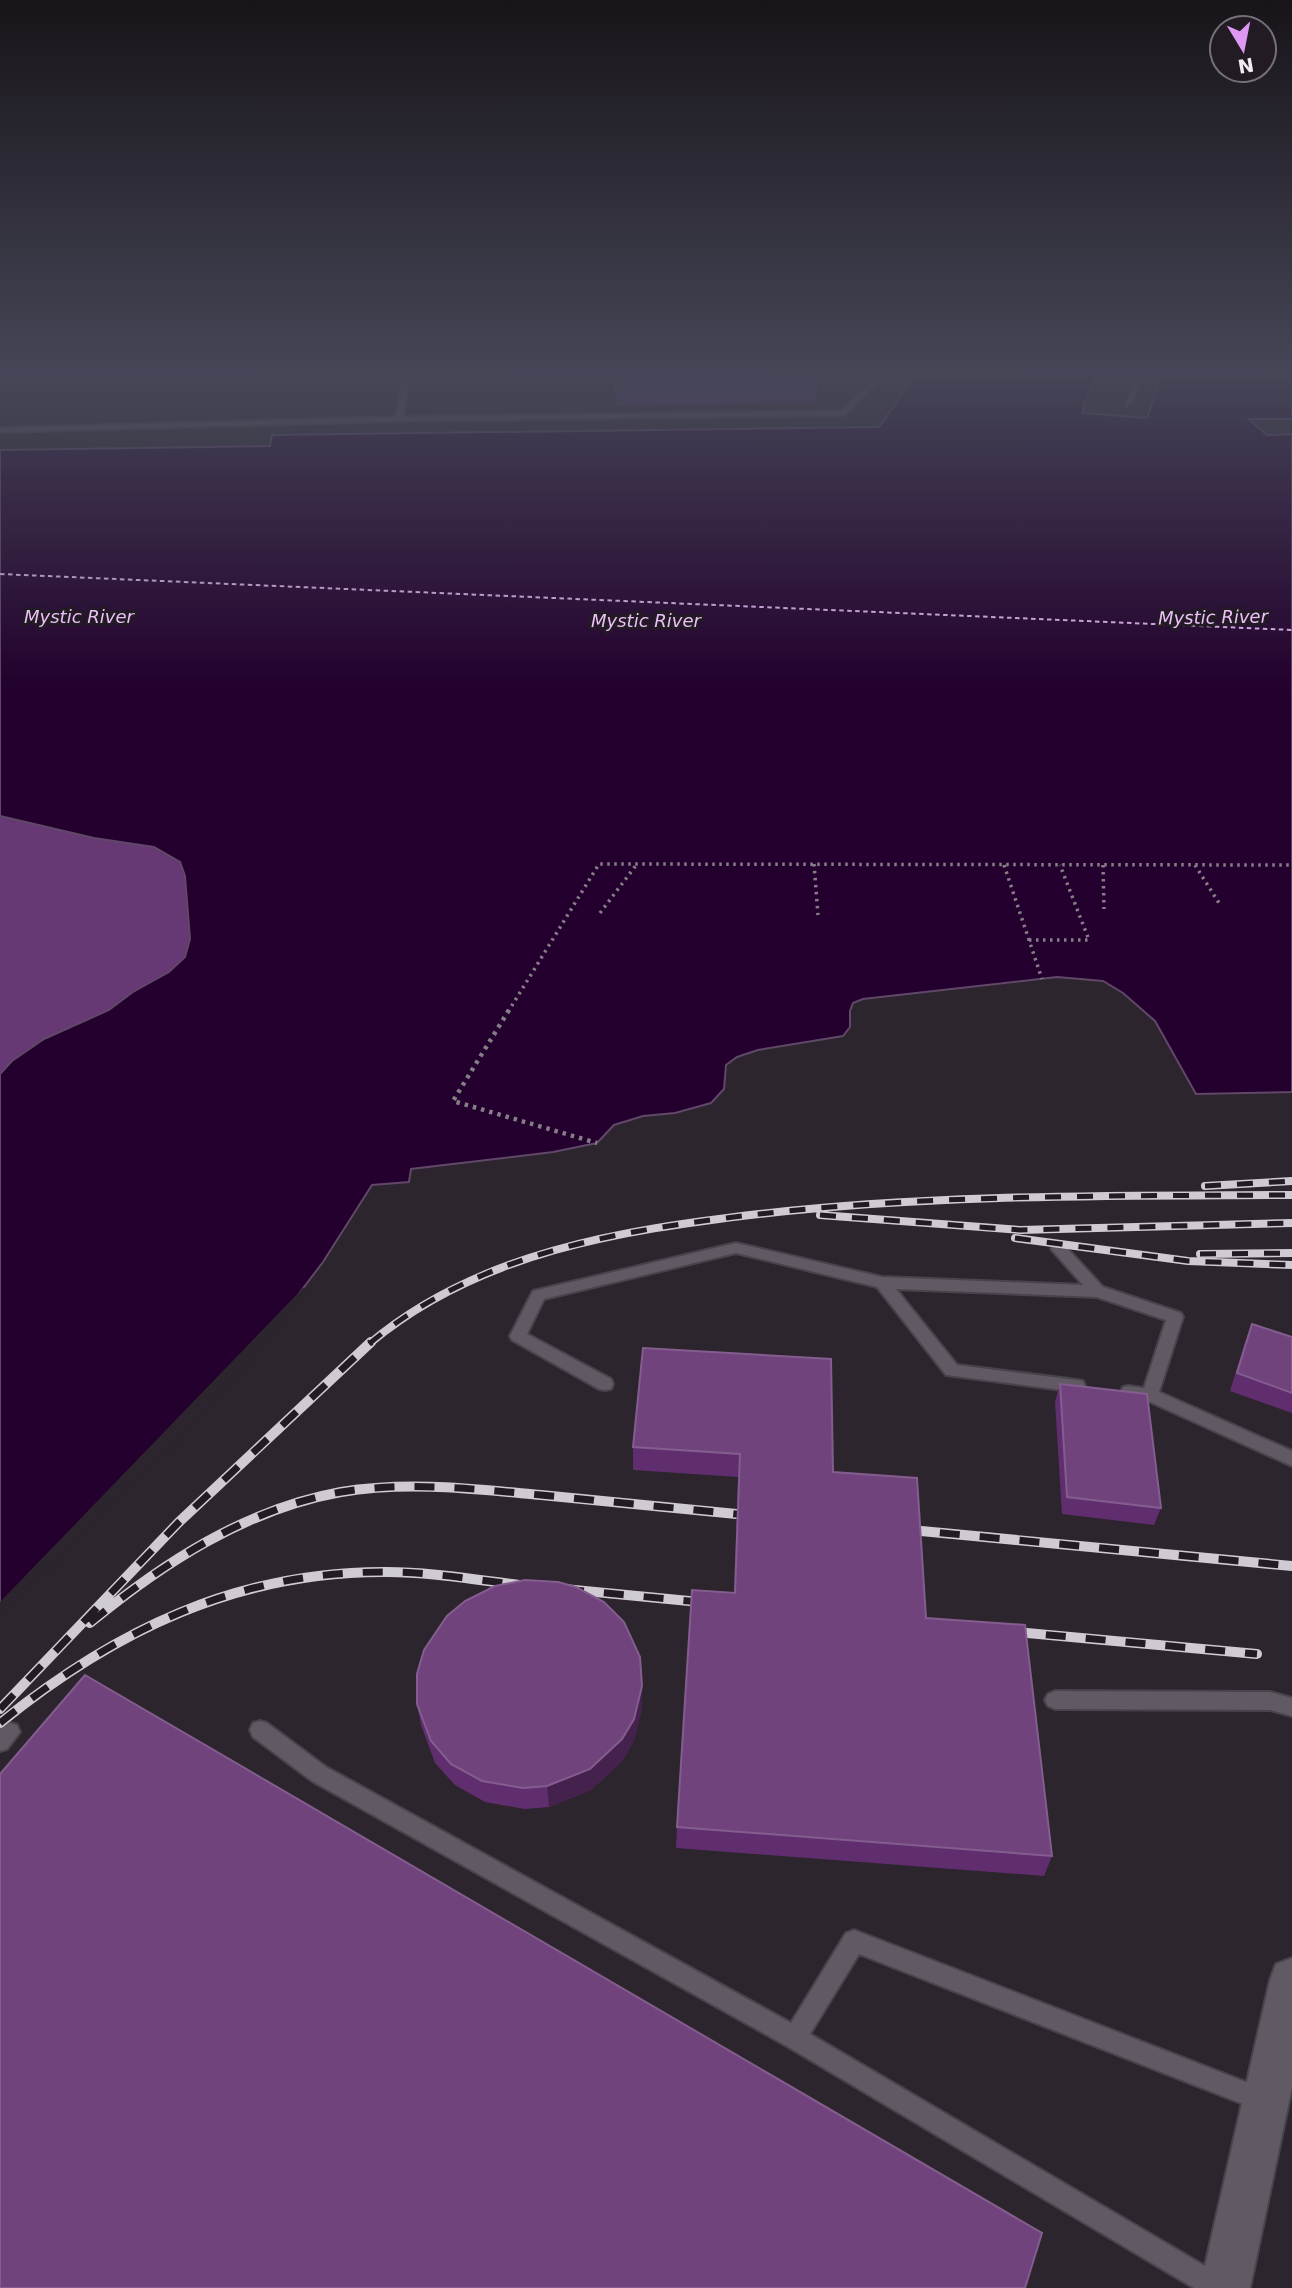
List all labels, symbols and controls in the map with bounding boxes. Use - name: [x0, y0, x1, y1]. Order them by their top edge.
- north arrow: [1208, 14, 1278, 84]
- text: N: [1236, 54, 1256, 78]
- water label: Mystic River: [24, 606, 136, 627]
- water label: Mystic River: [1158, 606, 1270, 628]
- water label: Mystic River: [591, 610, 703, 631]

